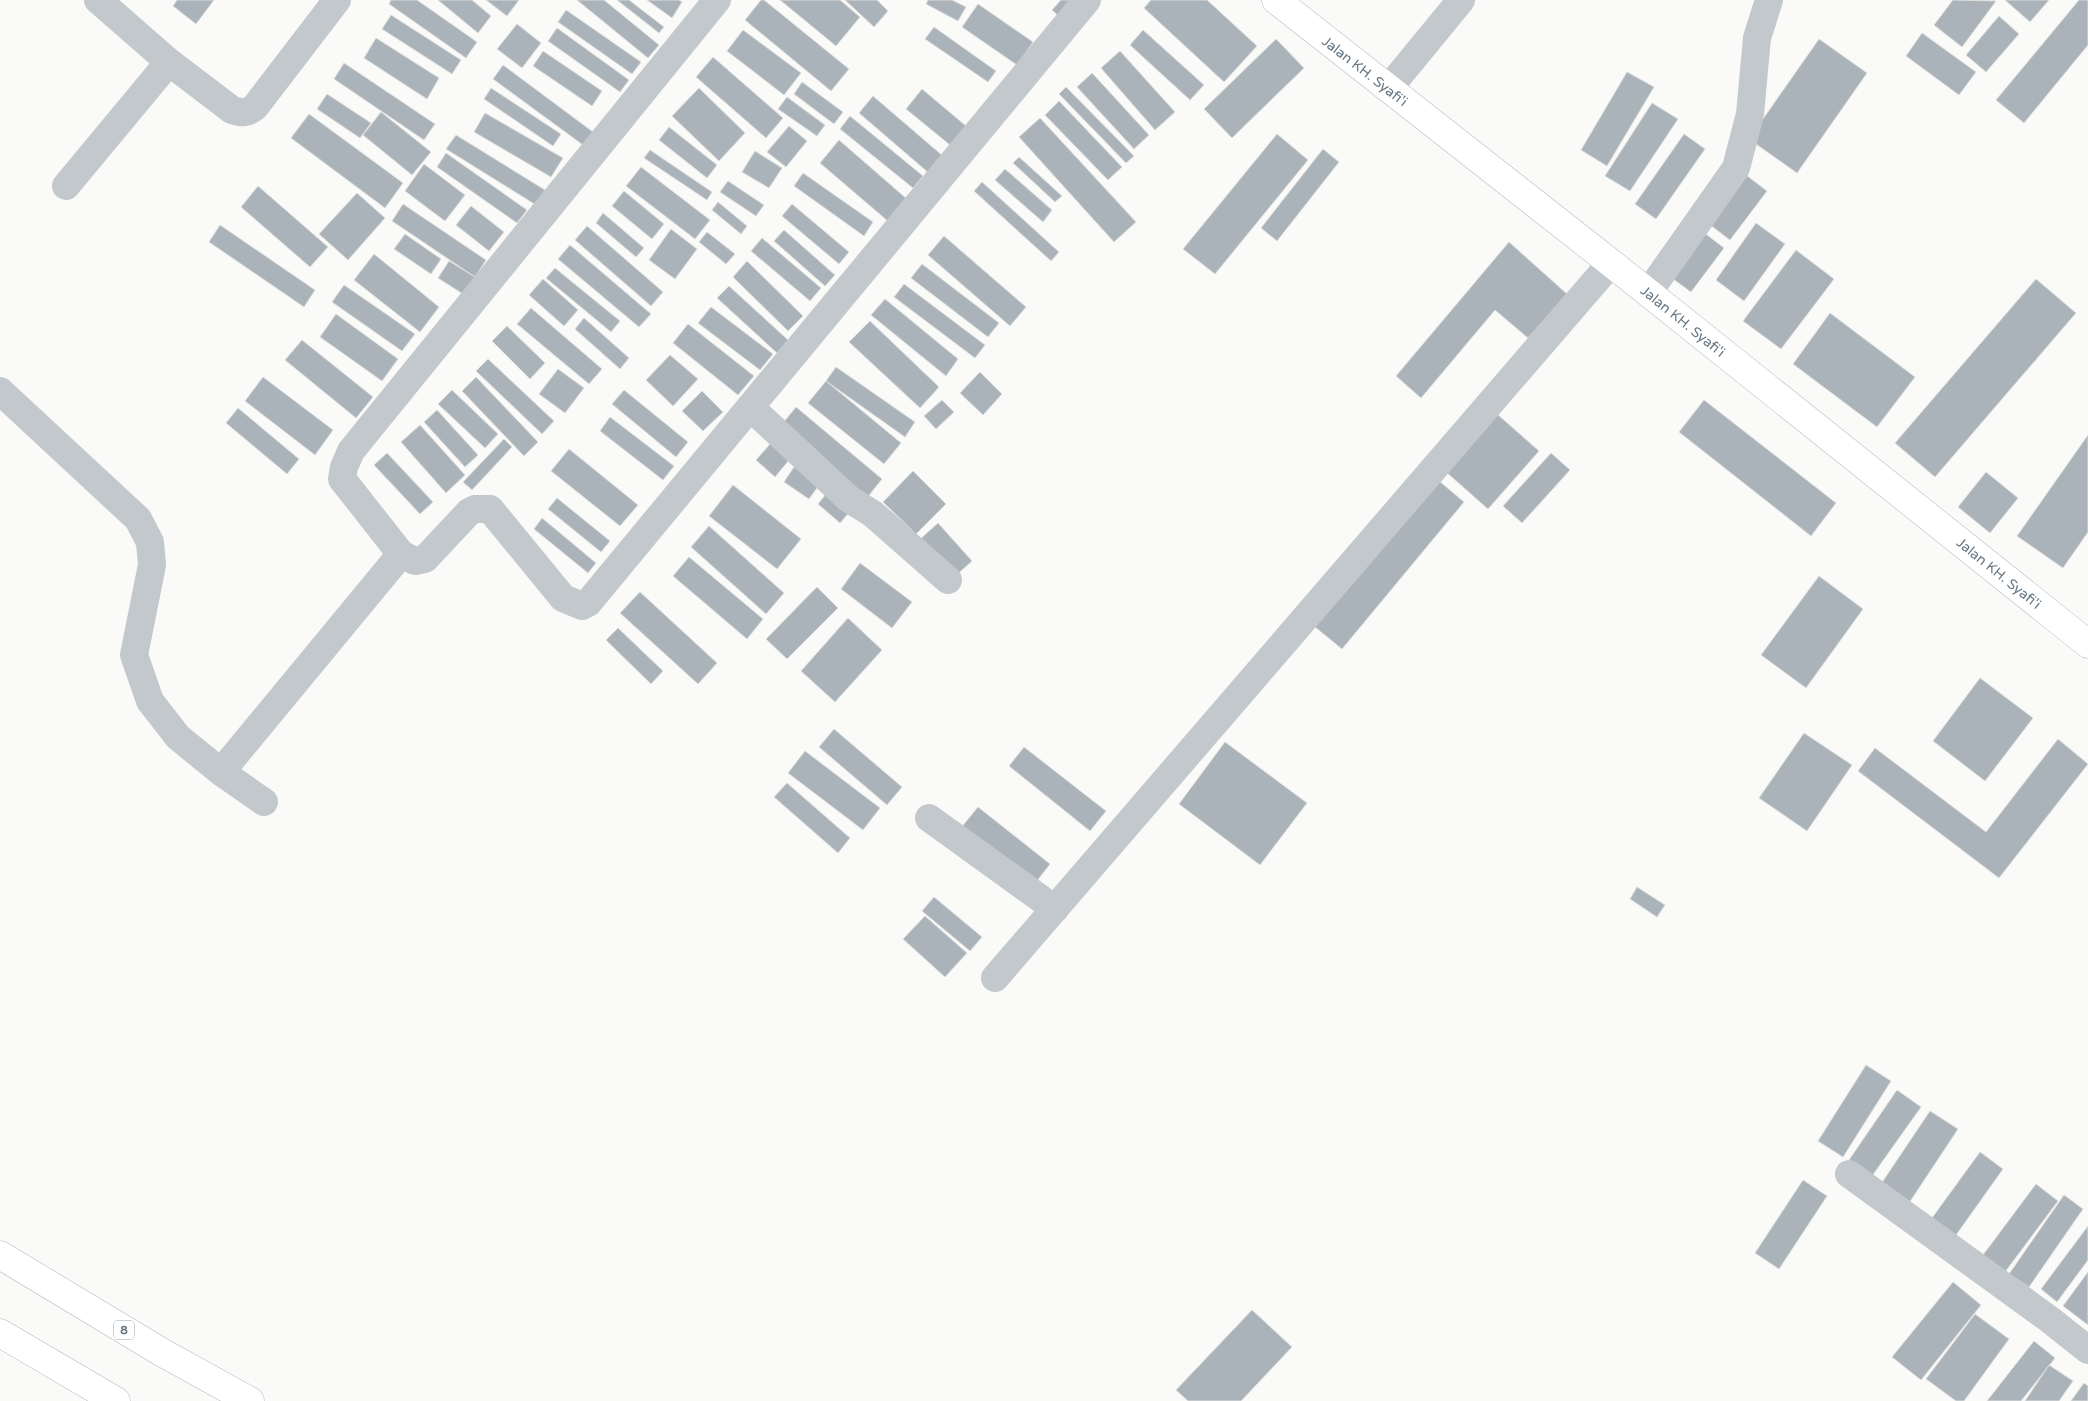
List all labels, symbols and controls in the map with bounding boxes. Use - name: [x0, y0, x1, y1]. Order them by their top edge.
- street label: Jalan KH. Syafi'i: [1319, 33, 1411, 110]
- street label: Jalan KH. Syafi'i: [1637, 282, 1728, 361]
- street label: Jalan KH. Syafi'i: [1953, 534, 2044, 613]
- road number: 8: [114, 1320, 134, 1340]

